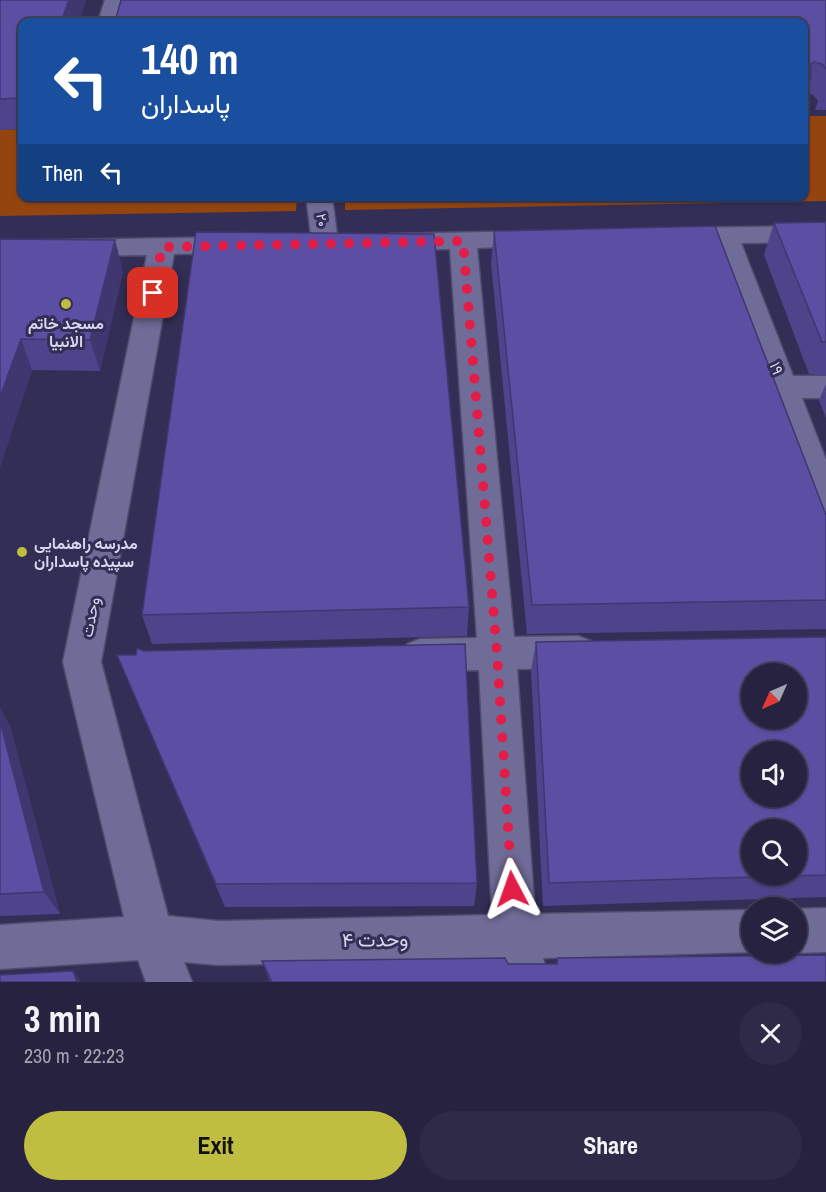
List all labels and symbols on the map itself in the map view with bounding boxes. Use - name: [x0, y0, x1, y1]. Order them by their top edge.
- street label: ۲۰: [312, 212, 332, 228]
- pin: [127, 267, 178, 318]
- marker: مسجد خاتم الانبیا: [59, 297, 73, 311]
- place label: مسجد خاتم الانبیا: [28, 312, 104, 352]
- street label: ۱۹: [765, 358, 789, 378]
- place label: مدرسه راهنمایی سپیده پاسداران: [34, 532, 138, 573]
- marker: مدرسه راهنمایی سپیده پاسداران: [15, 545, 29, 559]
- street label: وحدت: [75, 595, 105, 639]
- north arrow: [741, 663, 807, 729]
- position arrow: [480, 857, 544, 921]
- street label: وحدت ۴: [342, 925, 408, 953]

